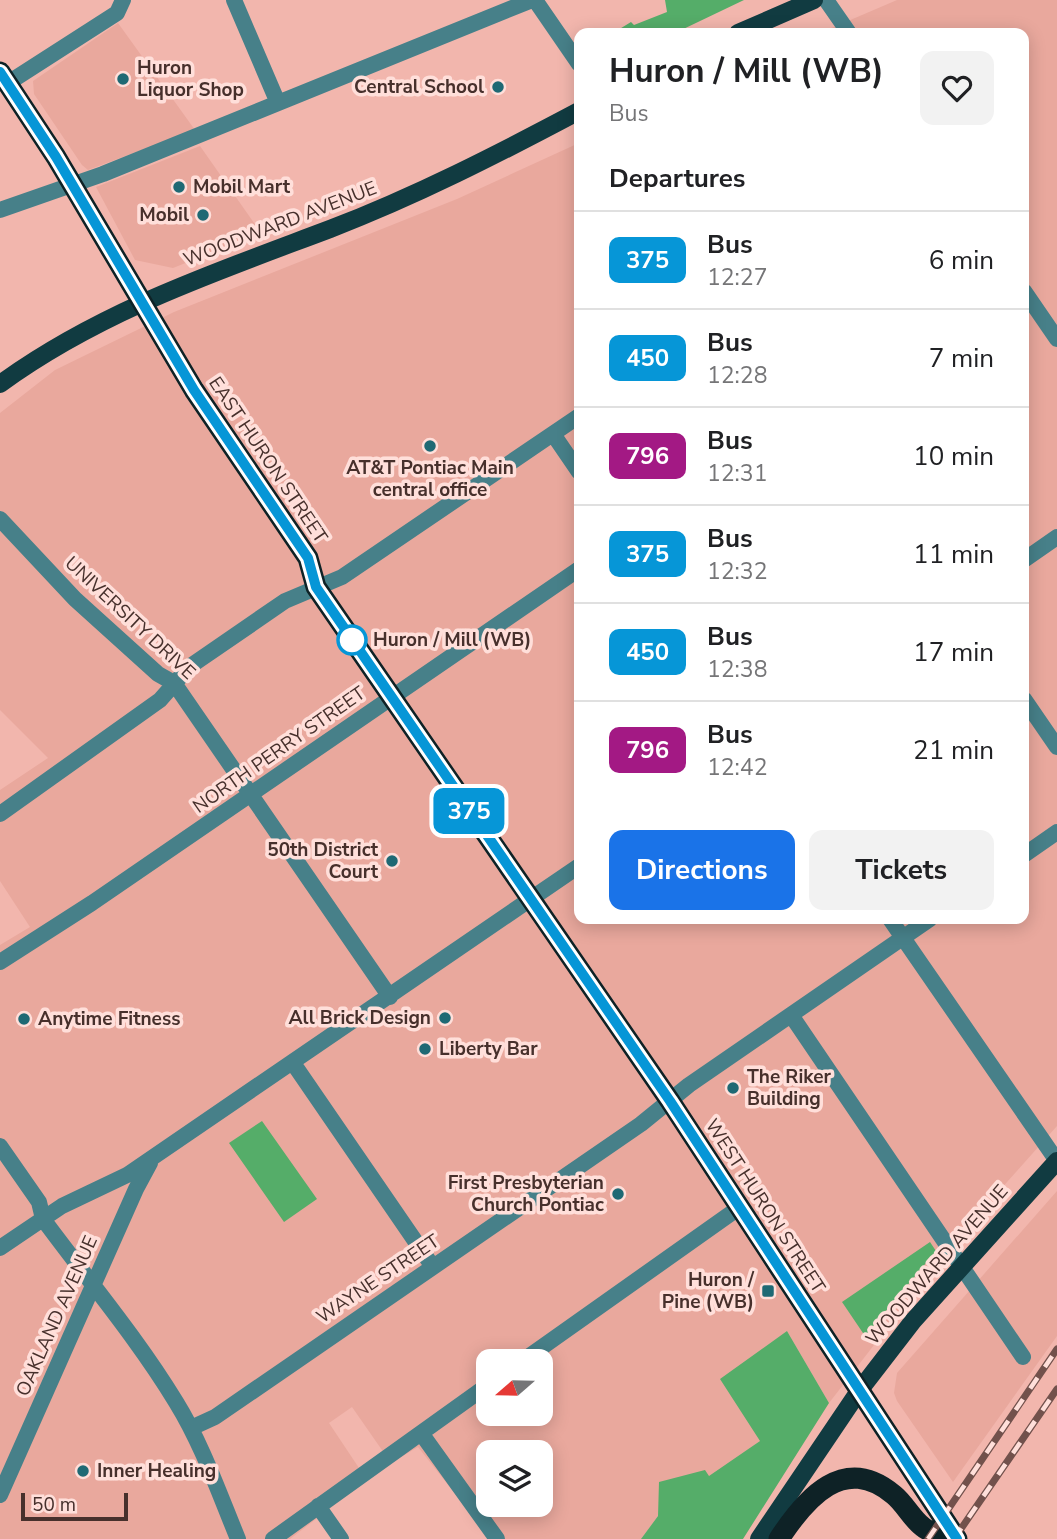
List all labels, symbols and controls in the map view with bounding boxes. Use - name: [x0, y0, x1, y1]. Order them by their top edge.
- text: Huron / Mill (WB): [609, 49, 884, 94]
- button: heart: [920, 51, 994, 125]
- place label: Huron Liquor Shop: [137, 55, 244, 103]
- marker: Huron Liquor Shop: [115, 71, 131, 87]
- place label: Central School: [354, 74, 484, 100]
- marker: Central School: [490, 79, 506, 95]
- text: Bus: [609, 98, 649, 129]
- text: Departures: [609, 161, 745, 196]
- place label: Mobil Mart: [193, 174, 291, 200]
- street label: WOODWARD AVENUE: [180, 175, 380, 273]
- marker: Mobil Mart: [171, 179, 187, 195]
- place label: Mobil: [139, 202, 189, 228]
- marker: Mobil: [195, 207, 211, 223]
- text: Bus: [707, 227, 753, 262]
- text: 6 min: [929, 243, 994, 278]
- text: 375: [626, 244, 669, 276]
- text: 12:27: [707, 262, 767, 293]
- text: Bus: [707, 325, 753, 360]
- text: 7 min: [929, 341, 994, 376]
- text: 450: [626, 342, 669, 374]
- text: 12:28: [707, 360, 767, 391]
- street label: EAST HURON STREET: [203, 372, 334, 549]
- text: Bus: [707, 423, 753, 458]
- marker: AT&T Pontiac Main central office: [422, 438, 438, 454]
- text: 10 min: [913, 439, 994, 474]
- text: 796: [626, 440, 669, 472]
- place label: AT&T Pontiac Main central office: [346, 455, 514, 503]
- text: 12:31: [707, 458, 767, 489]
- text: Bus: [707, 521, 753, 556]
- text: 11 min: [913, 537, 994, 572]
- text: 375: [626, 538, 669, 570]
- street label: UNIVERSITY DRIVE: [59, 551, 201, 685]
- text: 12:32: [707, 556, 767, 587]
- text: Bus: [707, 619, 753, 654]
- marker: Huron / Mill (WB): [337, 625, 367, 655]
- place label: Huron / Mill (WB): [373, 627, 531, 653]
- text: 17 min: [913, 635, 994, 670]
- text: 450: [626, 636, 669, 668]
- text: 12:38: [707, 654, 767, 685]
- street label: NORTH PERRY STREET: [187, 680, 371, 820]
- text: Bus: [707, 717, 753, 752]
- text: 21 min: [913, 733, 994, 768]
- text: 796: [626, 734, 669, 766]
- text: 12:42: [707, 752, 767, 783]
- line badge: 375: [429, 788, 509, 834]
- text: 375: [447, 795, 491, 827]
- button: Directions: [609, 830, 795, 910]
- button: Tickets: [809, 830, 994, 910]
- place label: 50th District Court: [267, 837, 379, 885]
- marker: 50th District Court: [384, 853, 400, 869]
- place label: All Brick Design: [288, 1005, 431, 1031]
- place label: Anytime Fitness: [38, 1006, 180, 1032]
- marker: All Brick Design: [437, 1010, 453, 1026]
- marker: Anytime Fitness: [16, 1011, 32, 1027]
- place label: Liberty Bar: [439, 1036, 538, 1062]
- marker: Liberty Bar: [417, 1041, 433, 1057]
- place label: The Riker Building: [747, 1064, 832, 1112]
- marker: The Riker Building: [725, 1080, 741, 1096]
- street label: WEST HURON STREET: [699, 1114, 831, 1299]
- place label: First Presbyterian Church Pontiac: [448, 1170, 604, 1218]
- street label: WOODWARD AVENUE: [860, 1179, 1014, 1351]
- marker: First Presbyterian Church Pontiac: [610, 1186, 626, 1202]
- street label: WAYNE STREET: [311, 1228, 445, 1330]
- street label: OAKLAND AVENUE: [10, 1232, 104, 1400]
- place label: Huron / Pine (WB): [662, 1267, 755, 1315]
- marker: Huron / Pine (WB): [760, 1283, 776, 1299]
- north arrow: [476, 1349, 553, 1426]
- map controls: [476, 1349, 553, 1517]
- button: layers: [476, 1440, 553, 1517]
- place label: Inner Healing: [97, 1458, 216, 1484]
- marker: Inner Healing: [75, 1463, 91, 1479]
- scale bar: [21, 1490, 128, 1522]
- text: 50 m: [32, 1492, 76, 1518]

